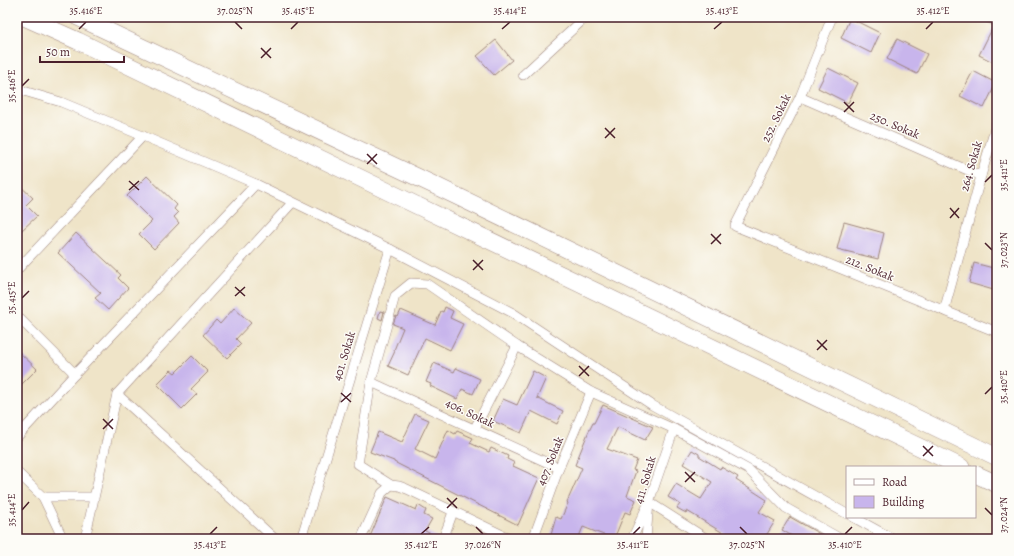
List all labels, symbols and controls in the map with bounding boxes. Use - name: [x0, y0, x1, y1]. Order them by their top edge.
- text: 35.416°E: [69, 4, 103, 17]
- text: 37.025°N: [217, 4, 253, 17]
- text: 35.415°E: [282, 4, 314, 17]
- text: 35.414°E: [494, 4, 527, 17]
- text: 35.413°E: [706, 4, 738, 17]
- text: 35.412°E: [916, 4, 950, 17]
- scale bar: [40, 38, 124, 64]
- text: 50 m: [46, 44, 70, 60]
- text: 35.416°E: [5, 69, 18, 103]
- street label: 252. Sokak: [757, 91, 795, 145]
- street label: 250. Sokak: [868, 107, 922, 143]
- street label: 264. Sokak: [956, 139, 986, 193]
- text: 35.411°E: [997, 159, 1010, 191]
- text: 37.023°N: [997, 232, 1010, 268]
- street label: 212. Sokak: [844, 251, 897, 285]
- text: 35.415°E: [5, 282, 18, 314]
- street label: 401. Sokak: [329, 329, 359, 383]
- text: 35.410°E: [997, 370, 1010, 404]
- street label: 406. Sokak: [443, 395, 497, 431]
- street label: 407. Sokak: [533, 434, 567, 488]
- street label: 411. Sokak: [631, 454, 659, 506]
- legend: [846, 466, 976, 518]
- text: Road: [882, 474, 908, 490]
- text: 35.414°E: [5, 493, 18, 526]
- text: Building: [882, 494, 924, 510]
- text: 37.024°N: [997, 497, 1010, 533]
- text: 35.413°E: [194, 538, 226, 551]
- text: 35.412°E: [404, 538, 438, 551]
- text: 37.026°N: [465, 538, 501, 551]
- text: 35.411°E: [617, 538, 649, 551]
- text: 37.025°N: [729, 538, 765, 551]
- text: 35.410°E: [828, 538, 862, 551]

